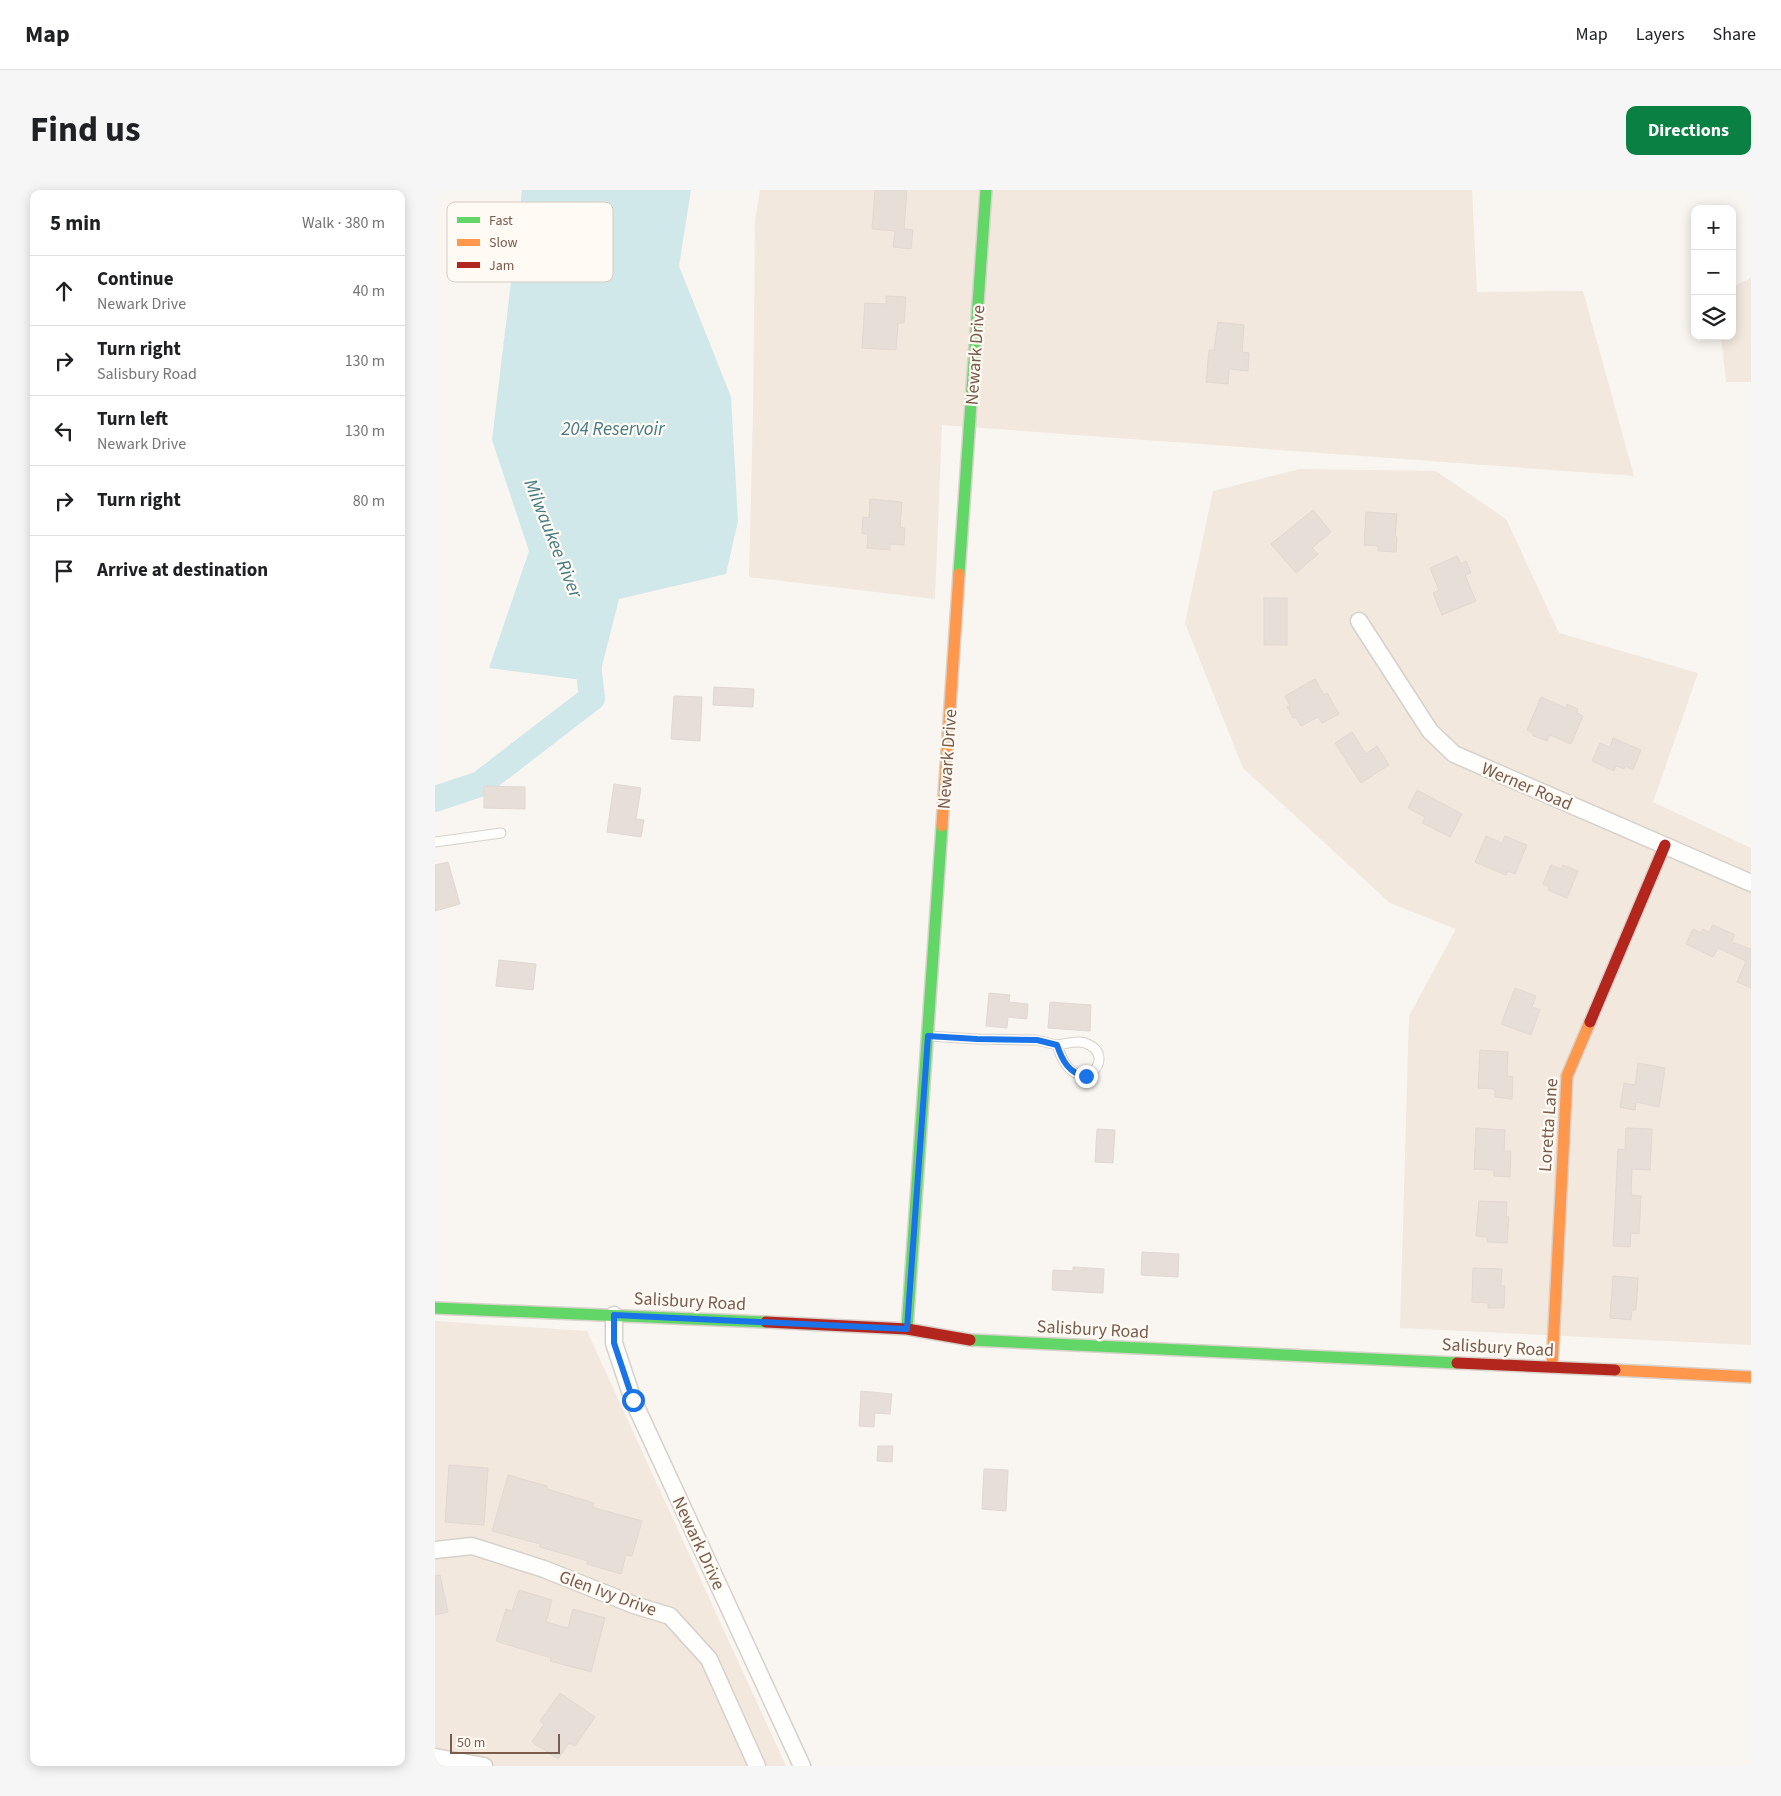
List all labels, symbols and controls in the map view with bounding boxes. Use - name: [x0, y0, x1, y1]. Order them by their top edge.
- text: Map: [25, 17, 70, 52]
- text: Map: [1576, 22, 1608, 47]
- text: Layers: [1636, 22, 1685, 47]
- text: Share: [1713, 22, 1756, 47]
- text: Find us: [30, 105, 140, 155]
- button: Directions: [1626, 106, 1751, 155]
- legend: [447, 202, 613, 282]
- map controls: [1691, 205, 1736, 340]
- button: +: [1691, 205, 1736, 250]
- text: 5 min: [50, 208, 101, 238]
- text: Fast: [489, 211, 513, 231]
- text: Walk · 380 m: [302, 212, 385, 234]
- text: Slow: [489, 233, 518, 253]
- button: −: [1691, 250, 1736, 295]
- text: Jam: [489, 256, 514, 276]
- text: Continue: [97, 266, 174, 293]
- icon: ahead: [50, 277, 78, 305]
- text: 40 m: [353, 280, 385, 302]
- text: Newark Drive: [97, 293, 186, 315]
- button: layers: [1691, 295, 1736, 340]
- street label: Newark Drive: [960, 304, 991, 406]
- text: Turn right: [97, 336, 181, 363]
- icon: right: [50, 347, 78, 375]
- text: 130 m: [345, 350, 385, 372]
- text: Salisbury Road: [97, 363, 197, 385]
- text: Turn left: [97, 406, 168, 433]
- water label: 204 Reservoir: [560, 416, 666, 443]
- icon: left: [50, 417, 78, 445]
- text: 130 m: [345, 420, 385, 442]
- text: Newark Drive: [97, 433, 186, 455]
- water label: Milwaukee River: [517, 475, 589, 603]
- icon: right: [50, 487, 78, 515]
- text: Turn right: [97, 487, 181, 514]
- text: 80 m: [353, 490, 385, 512]
- icon: arrive: [50, 557, 78, 585]
- text: Arrive at destination: [97, 557, 268, 584]
- street label: Newark Drive: [932, 708, 963, 810]
- street label: Werner Road: [1477, 756, 1576, 817]
- route end: [1075, 1065, 1098, 1088]
- street label: Loretta Lane: [1533, 1077, 1564, 1173]
- street label: Salisbury Road: [633, 1286, 747, 1317]
- street label: Salisbury Road: [1036, 1314, 1150, 1345]
- street label: Salisbury Road: [1441, 1332, 1555, 1363]
- route start: [622, 1389, 645, 1412]
- street label: Newark Drive: [666, 1492, 731, 1594]
- street label: Glen Ivy Drive: [556, 1564, 660, 1623]
- scale bar: [450, 1731, 560, 1754]
- text: 50 m: [457, 1733, 485, 1753]

